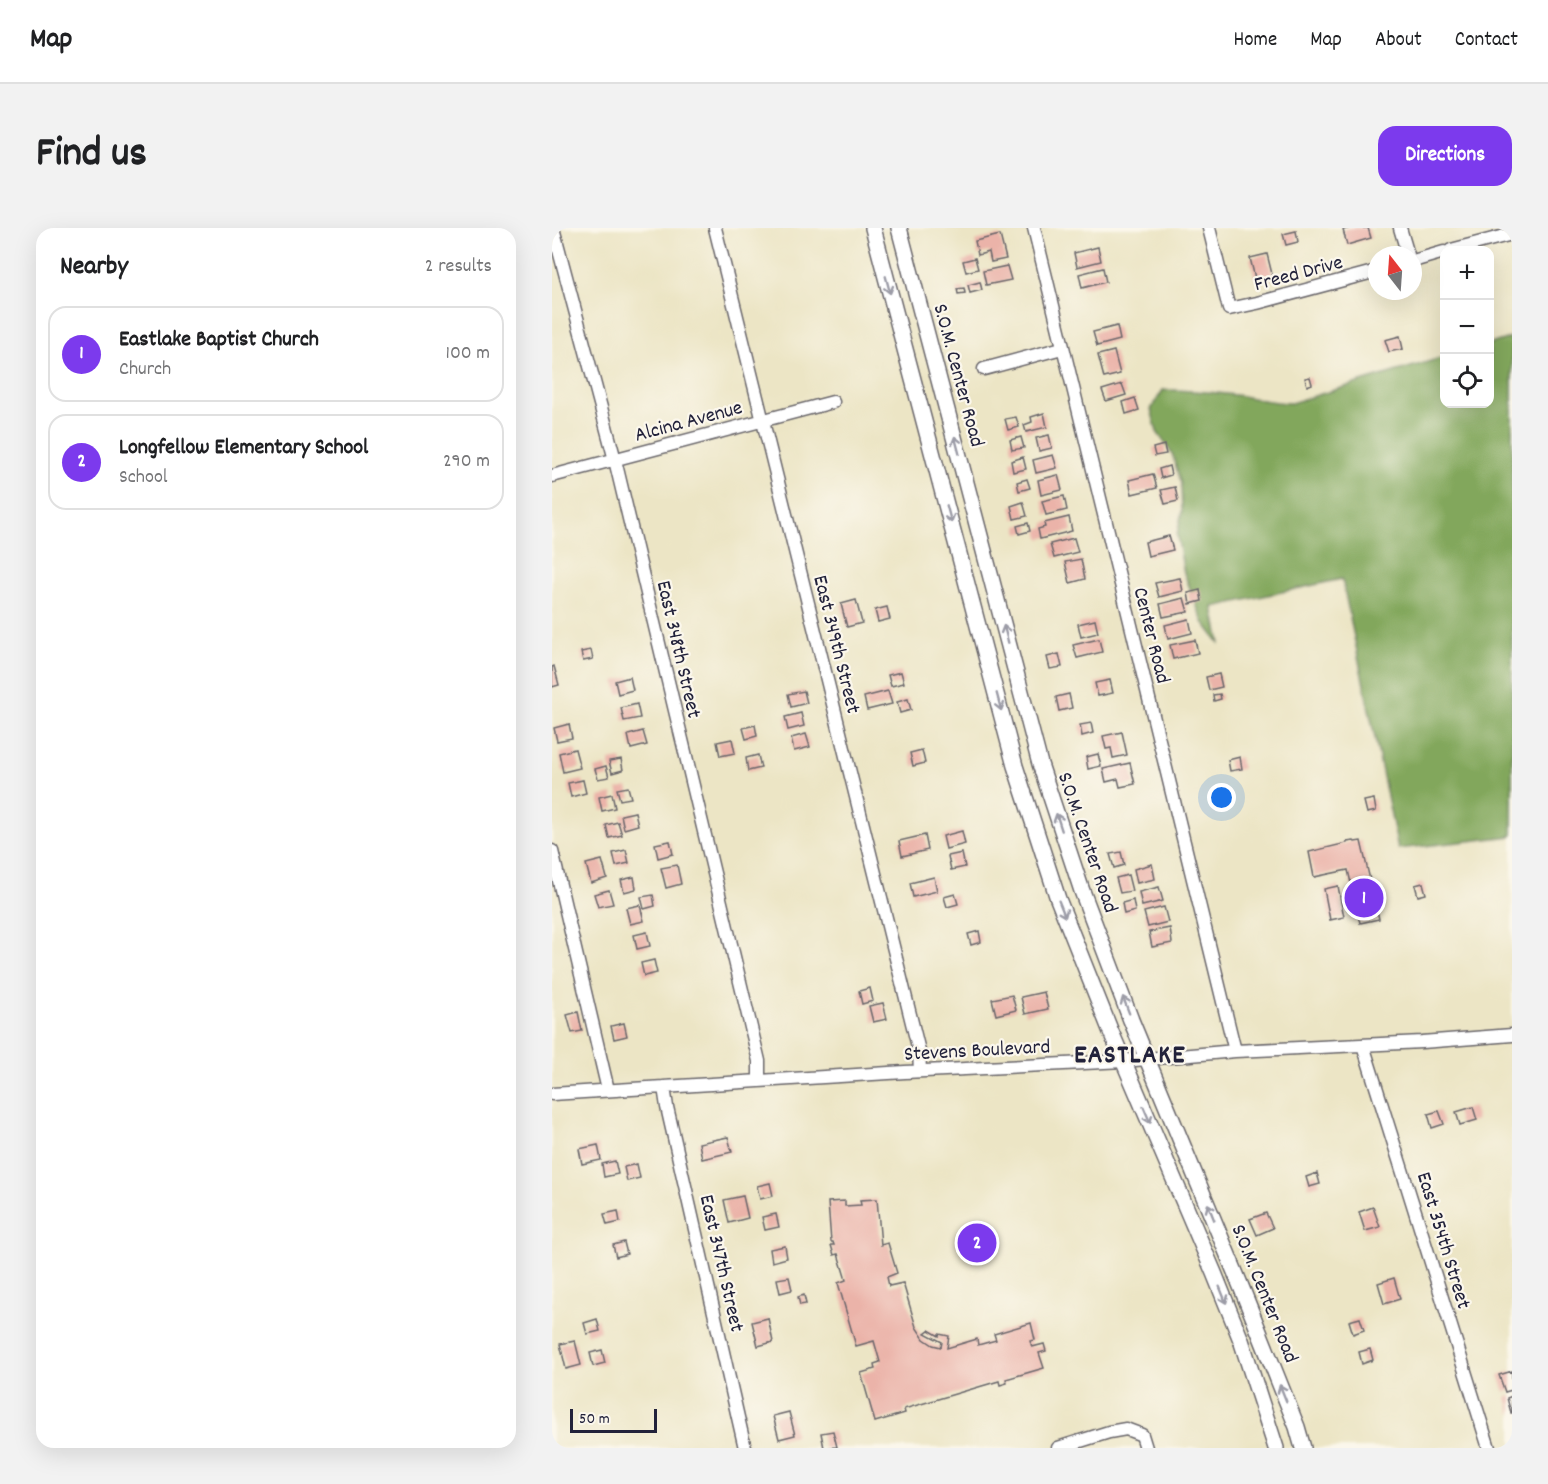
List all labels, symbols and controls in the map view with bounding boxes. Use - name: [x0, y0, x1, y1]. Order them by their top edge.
- text: Map: [30, 21, 72, 61]
- text: Home: [1233, 26, 1277, 56]
- text: Map: [1310, 26, 1342, 56]
- text: About: [1375, 26, 1422, 56]
- text: Contact: [1455, 26, 1518, 56]
- text: Find us: [36, 126, 147, 186]
- button: Directions: [1378, 126, 1512, 186]
- north arrow: [1368, 246, 1422, 300]
- map controls: [1440, 246, 1494, 408]
- button: +: [1440, 246, 1494, 300]
- text: Nearby: [60, 249, 128, 286]
- street label: Freed Drive: [1251, 249, 1346, 301]
- text: 2 results: [425, 253, 492, 281]
- one-way arrow: [883, 275, 894, 294]
- button: −: [1440, 300, 1494, 354]
- street label: S.O.M. Center Road: [924, 301, 991, 451]
- text: Eastlake Baptist Church: [119, 325, 319, 356]
- text: 1: [79, 340, 84, 368]
- text: 100 m: [446, 340, 490, 368]
- button: locate: [1440, 354, 1494, 408]
- text: Church: [119, 356, 171, 384]
- street label: Alcina Avenue: [631, 394, 746, 452]
- text: Longfellow Elementary School: [119, 433, 368, 464]
- one-way arrow: [950, 436, 962, 455]
- text: 2: [77, 448, 86, 476]
- text: 290 m: [443, 448, 490, 476]
- text: School: [119, 464, 168, 492]
- one-way arrow: [943, 504, 955, 523]
- street label: East 349th Street: [803, 572, 867, 717]
- street label: East 348th Street: [647, 578, 708, 722]
- street label: Center Road: [1124, 584, 1177, 687]
- one-way arrow: [1000, 625, 1011, 644]
- one-way arrow: [993, 692, 1005, 711]
- street label: S.O.M. Center Road: [1048, 769, 1124, 917]
- your location: [1207, 783, 1236, 812]
- one-way arrow: [1053, 813, 1064, 832]
- pin: 1: [1344, 876, 1384, 920]
- one-way arrow: [1057, 899, 1068, 917]
- one-way arrow: [1119, 996, 1130, 1015]
- street label: Stevens Boulevard: [903, 1033, 1051, 1071]
- district label: EASTLAKE: [1074, 1037, 1186, 1076]
- one-way arrow: [1142, 1106, 1153, 1124]
- street label: East 354th Street: [1407, 1169, 1477, 1313]
- street label: East 347th Street: [690, 1192, 751, 1336]
- one-way arrow: [1205, 1203, 1216, 1222]
- pin: 2: [958, 1220, 996, 1266]
- street label: S.O.M. Center Road: [1222, 1220, 1305, 1368]
- one-way arrow: [1218, 1285, 1229, 1304]
- one-way arrow: [1277, 1384, 1288, 1403]
- scale bar: [570, 1406, 657, 1434]
- text: 50 m: [579, 1408, 610, 1431]

